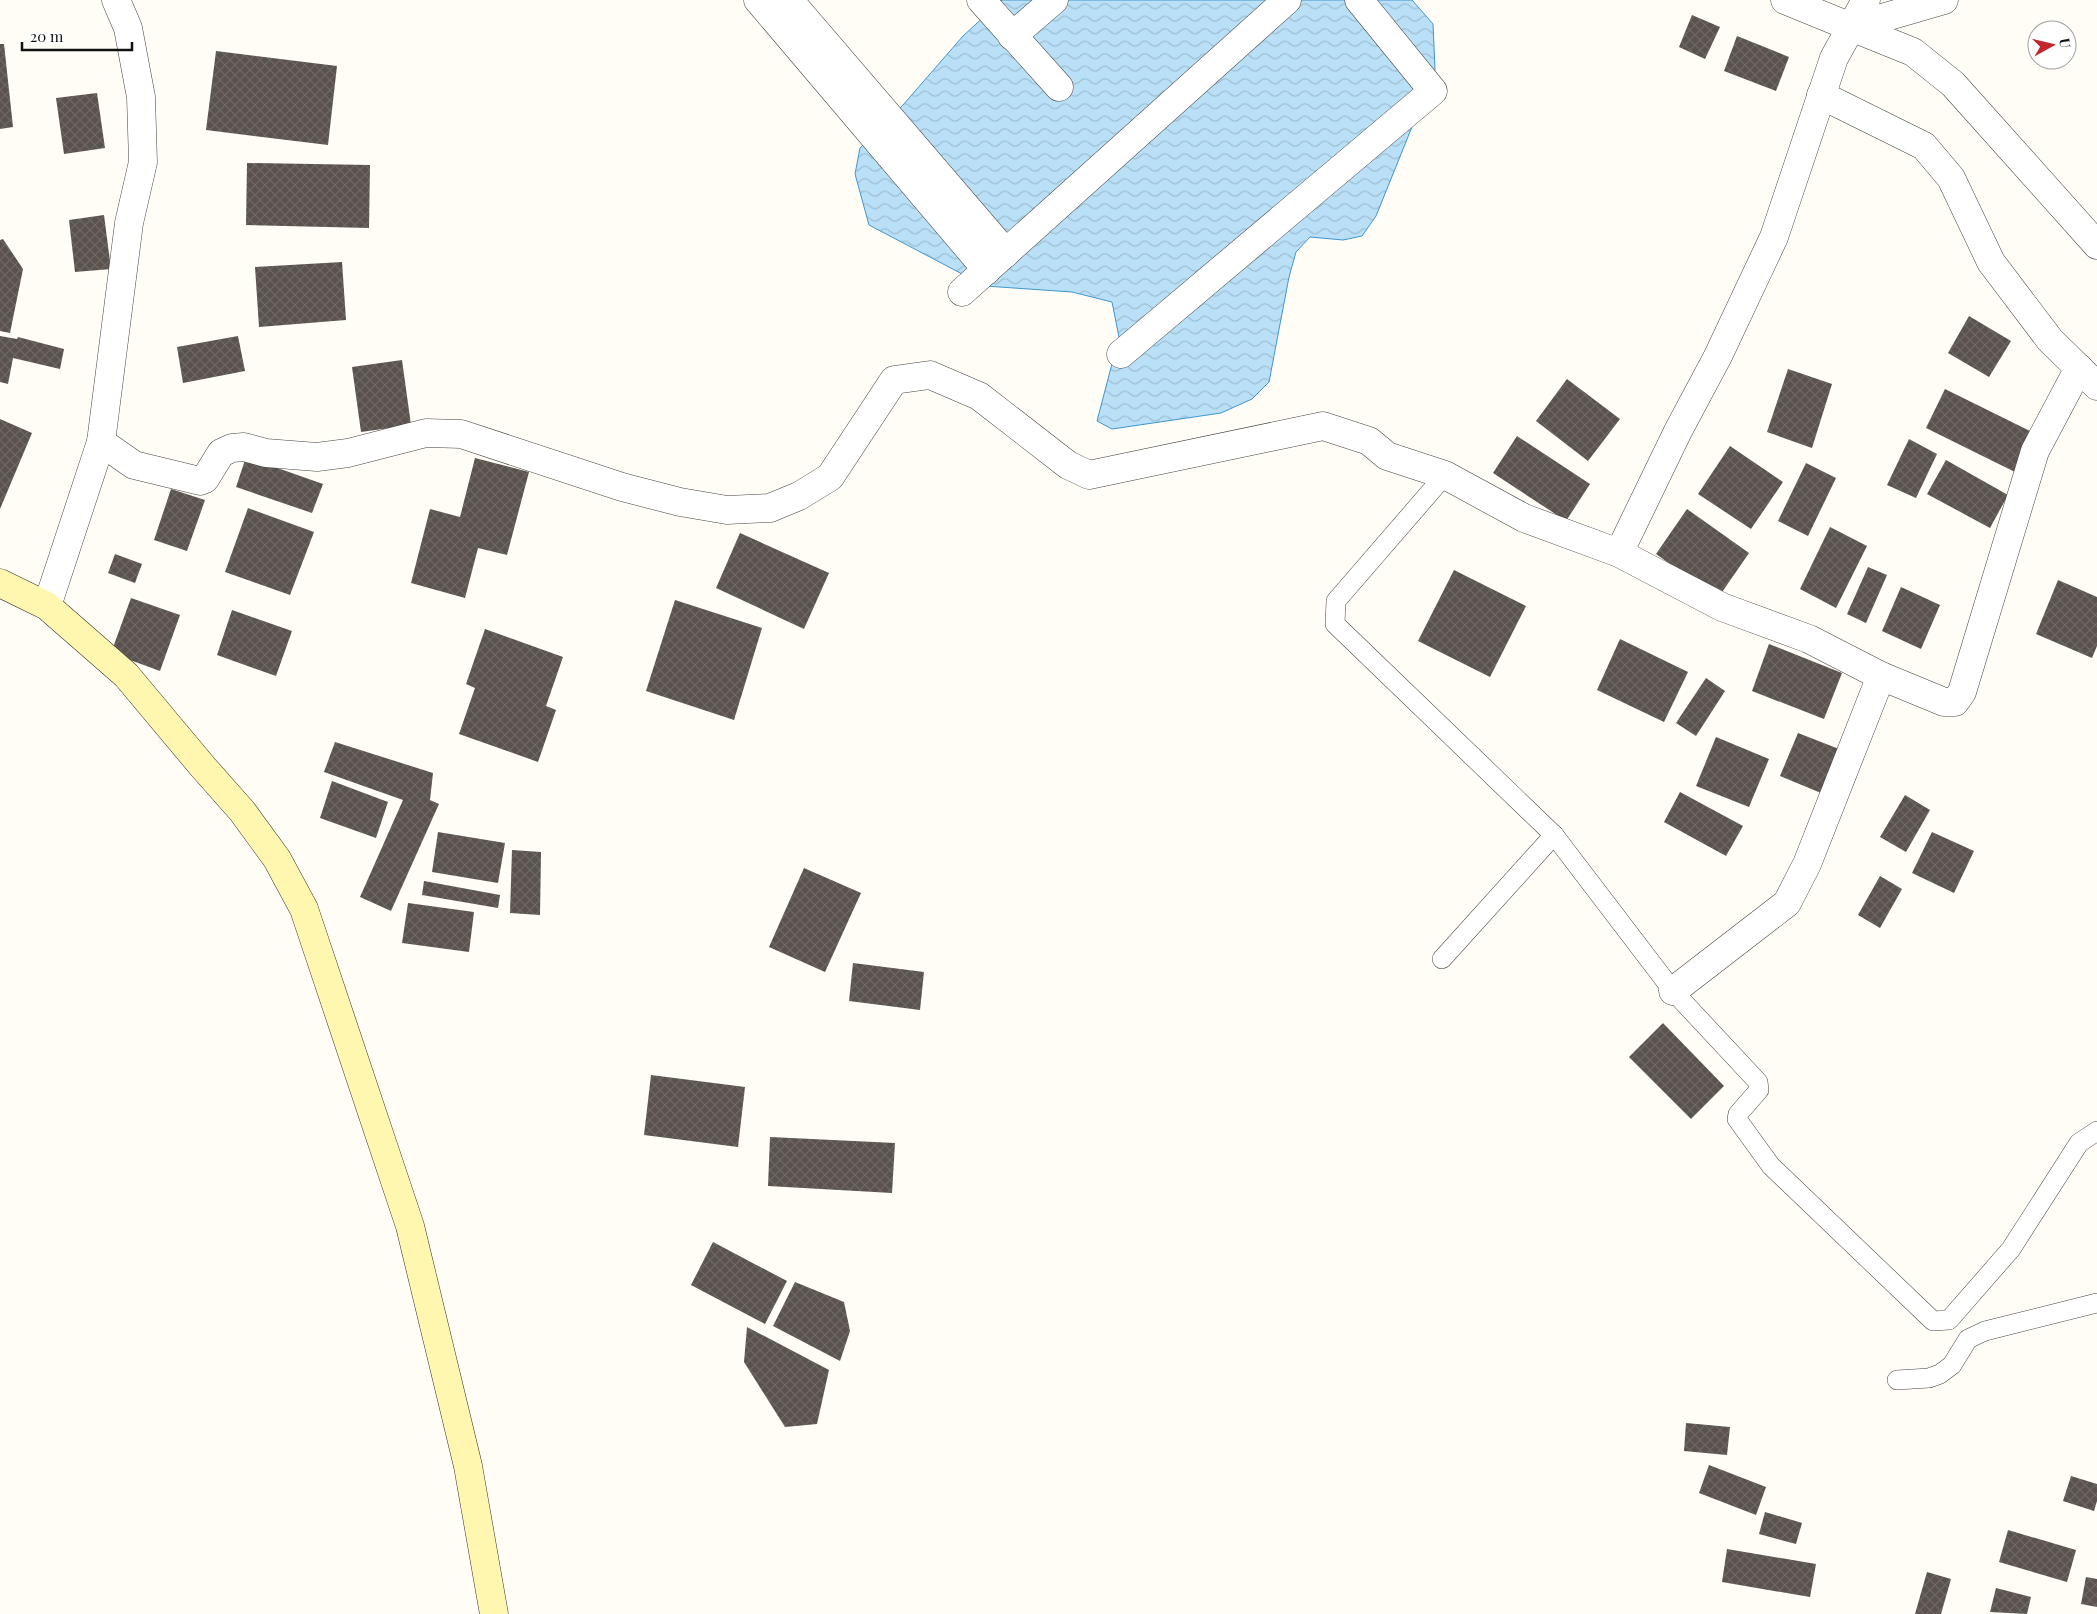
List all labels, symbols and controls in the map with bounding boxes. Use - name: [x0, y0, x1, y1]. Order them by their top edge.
- scale bar: [22, 20, 132, 52]
- north arrow: [2027, 20, 2077, 70]
- text: 20 m: [30, 26, 64, 46]
- text: U: [2055, 37, 2075, 50]

